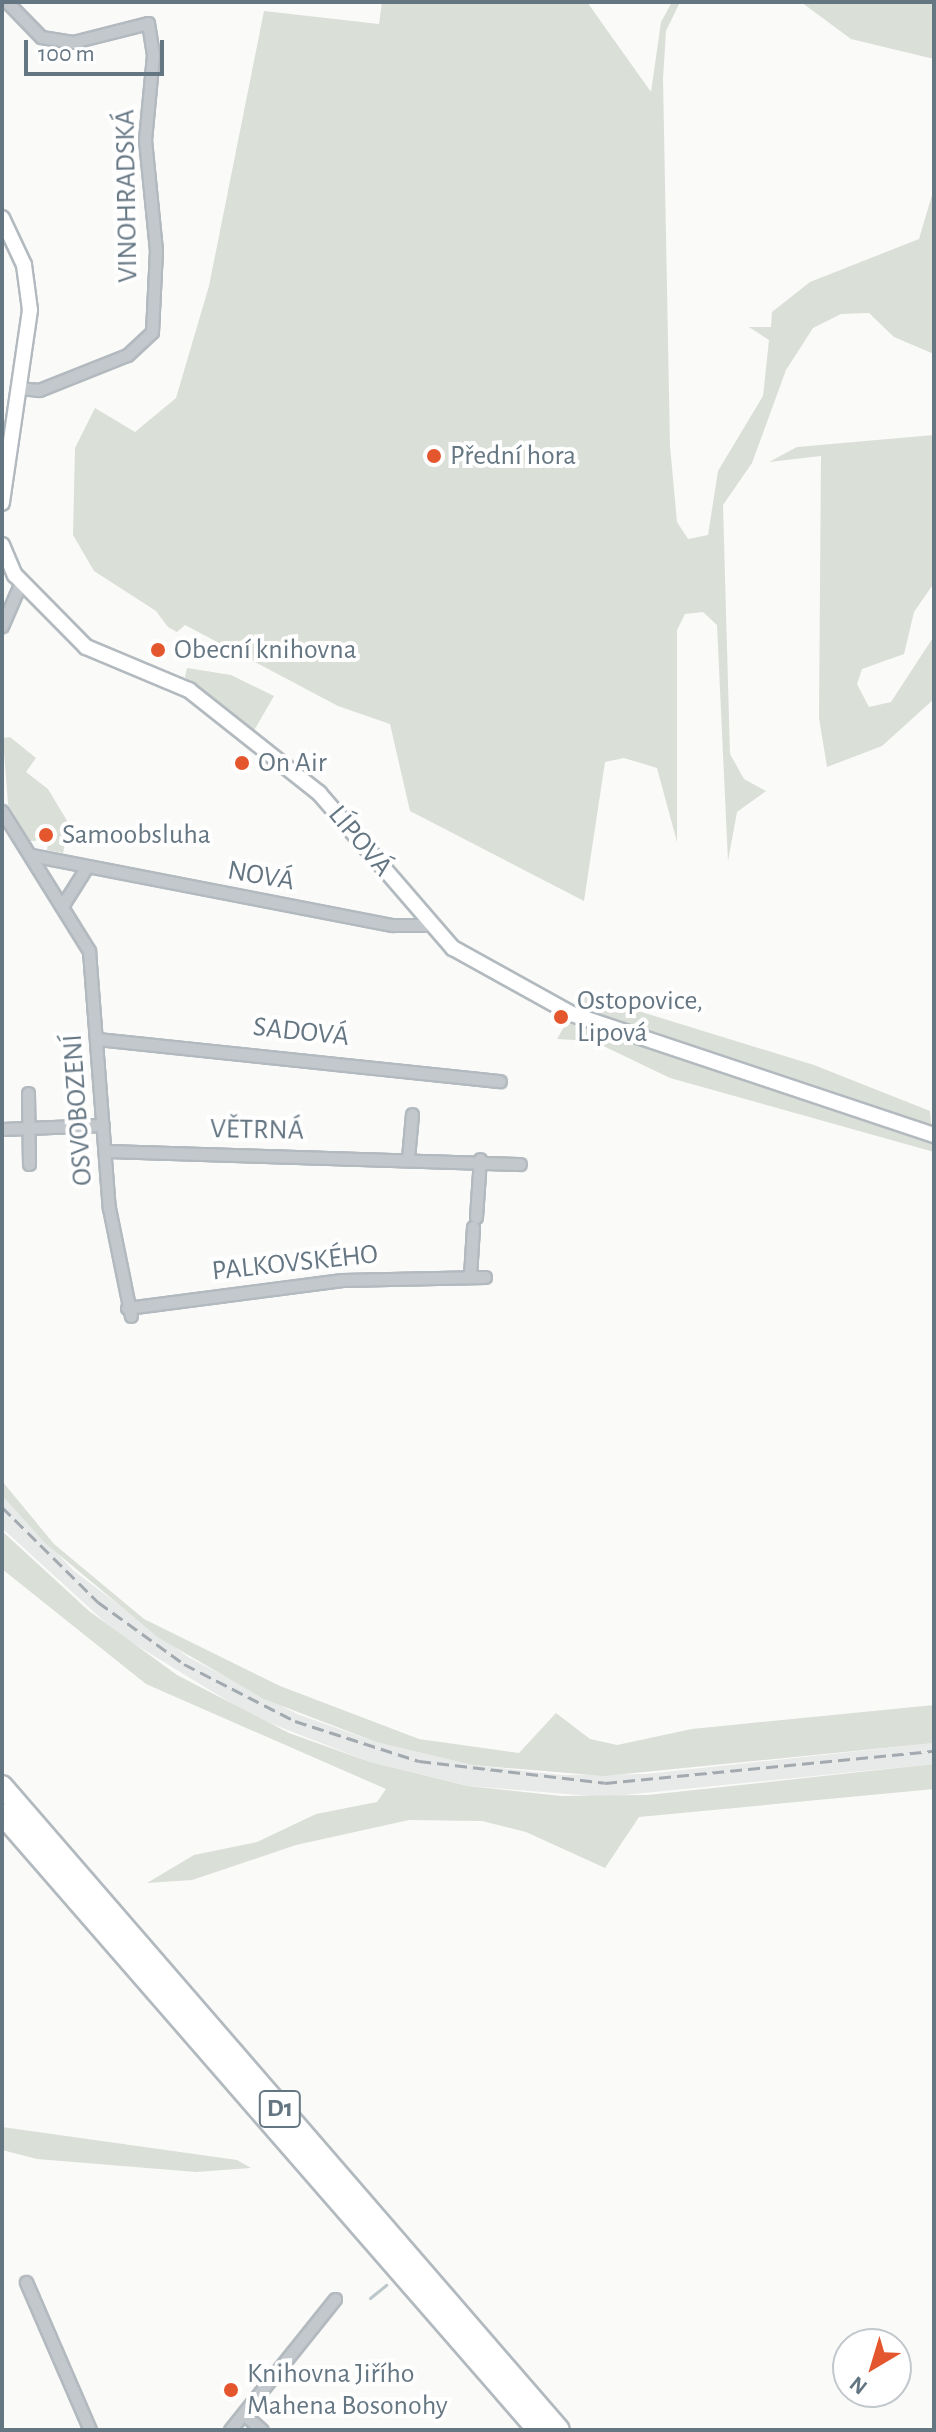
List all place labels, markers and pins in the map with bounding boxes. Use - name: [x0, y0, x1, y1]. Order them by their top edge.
- place label: Přední hora: [450, 439, 576, 473]
- marker: Přední hora: [425, 447, 443, 465]
- place label: Obecní knihovna: [174, 633, 357, 667]
- marker: Obecní knihovna: [149, 641, 167, 659]
- place label: On Air: [258, 746, 327, 780]
- marker: On Air: [233, 754, 251, 772]
- place label: Samoobsluha: [62, 818, 211, 852]
- marker: Samoobsluha: [37, 826, 55, 844]
- place label: Ostopovice, Lipová: [577, 984, 703, 1050]
- marker: Ostopovice, Lipová: [552, 1008, 570, 1026]
- place label: Knihovna Jiřího Mahena Bosonohy: [247, 2357, 448, 2423]
- marker: Knihovna Jiřího Mahena Bosonohy: [222, 2381, 240, 2399]

